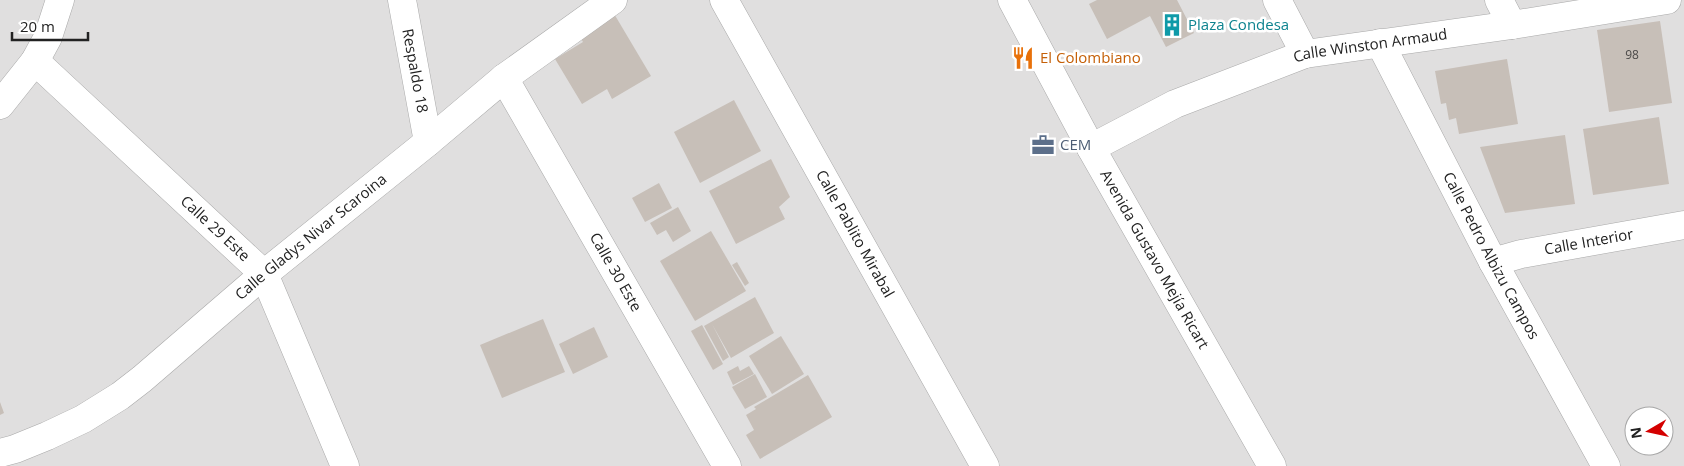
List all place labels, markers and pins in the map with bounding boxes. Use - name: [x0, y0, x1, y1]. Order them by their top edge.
- building icon: Plaza Condesa: [1159, 12, 1185, 38]
- place label: Plaza Condesa: [1188, 14, 1289, 34]
- restaurant icon: El Colombiano: [1010, 45, 1036, 71]
- place label: El Colombiano: [1040, 47, 1141, 67]
- office icon: CEM: [1030, 132, 1056, 158]
- place label: CEM: [1060, 134, 1091, 154]

